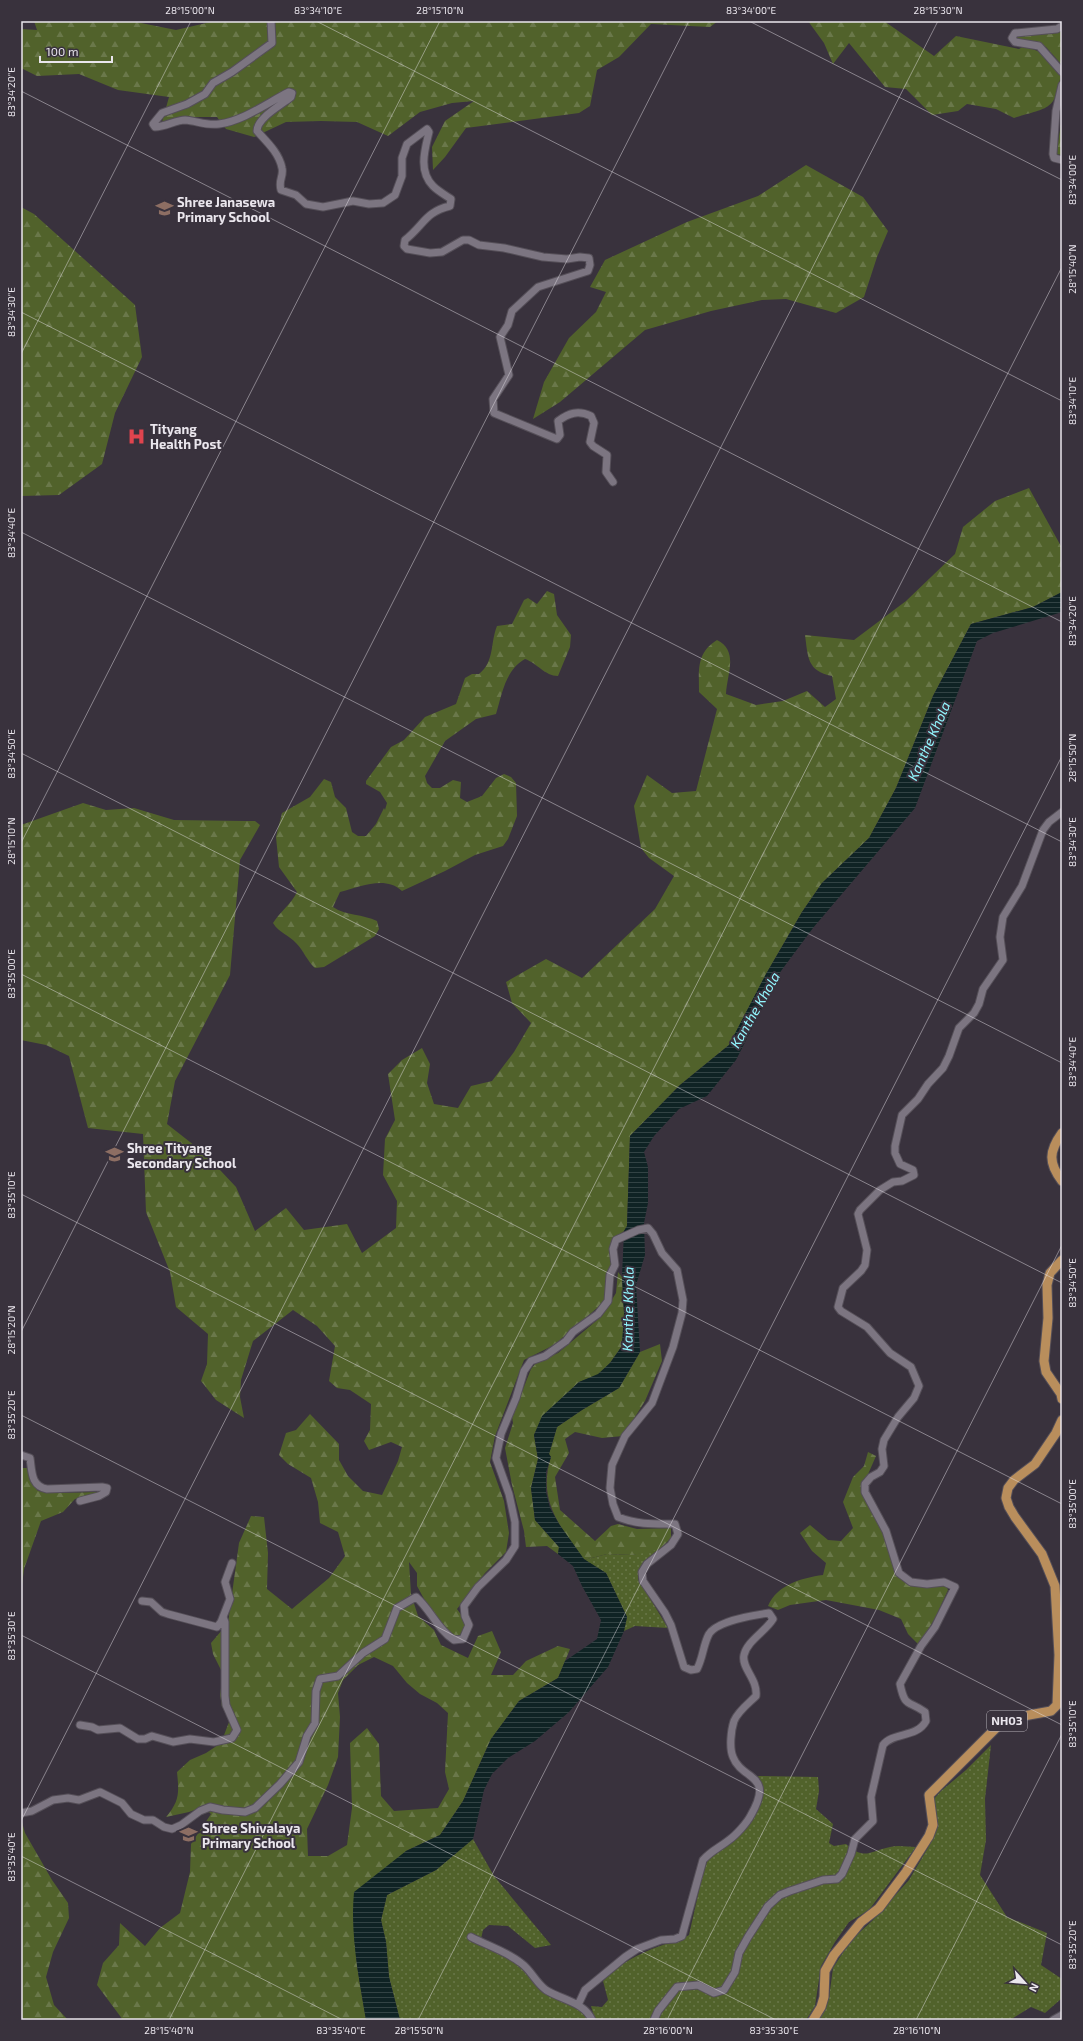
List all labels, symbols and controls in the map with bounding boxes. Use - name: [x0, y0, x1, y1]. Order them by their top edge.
- text: 28°15'00"N: [165, 4, 215, 16]
- text: 83°34'10"E: [294, 4, 342, 16]
- text: 28°15'10"N: [416, 4, 464, 16]
- text: 83°34'00"E: [726, 4, 777, 16]
- text: 28°15'30"N: [914, 4, 962, 16]
- scale bar: [40, 38, 112, 64]
- text: 100 m: [46, 44, 78, 58]
- text: 83°34'20"E: [5, 67, 17, 117]
- text: 83°34'00"E: [1066, 154, 1078, 205]
- place label: Shree Janasewa Primary School: [177, 194, 275, 225]
- school or university icon: Shree Janasewa Primary School: [154, 199, 174, 219]
- text: 28°15'40"N: [1066, 244, 1078, 294]
- text: 83°34'30"E: [5, 287, 17, 337]
- text: 83°34'10"E: [1066, 377, 1078, 425]
- place label: Tityang Health Post: [150, 421, 222, 452]
- hospital icon: Tityang Health Post: [127, 426, 147, 446]
- text: 83°34'40"E: [5, 508, 17, 558]
- text: 83°34'20"E: [1066, 596, 1078, 646]
- water label: Kanthe Khola: [904, 699, 954, 783]
- text: 83°34'50"E: [5, 729, 17, 779]
- text: 28°15'50"N: [1066, 734, 1078, 782]
- text: 28°15'10"N: [5, 817, 17, 865]
- text: 83°34'30"E: [1066, 817, 1078, 867]
- text: 83°35'00"E: [5, 949, 17, 999]
- water label: Kanthe Khola: [726, 969, 783, 1051]
- text: 83°34'40"E: [1066, 1037, 1078, 1087]
- place label: Shree Tityang Secondary School: [127, 1140, 237, 1171]
- school or university icon: Shree Tityang Secondary School: [104, 1145, 124, 1165]
- text: 83°35'10"E: [5, 1171, 17, 1219]
- text: 83°34'50"E: [1066, 1258, 1078, 1308]
- water label: Kanthe Khola: [618, 1267, 637, 1351]
- text: 28°15'20"N: [5, 1306, 17, 1354]
- text: 83°35'20"E: [5, 1390, 17, 1440]
- text: 83°35'00"E: [1066, 1479, 1078, 1529]
- text: 83°35'30"E: [5, 1611, 17, 1661]
- text: 83°35'10"E: [1066, 1700, 1078, 1748]
- road number: NH03: [987, 1711, 1027, 1731]
- place label: Shree Shivalaya Primary School: [202, 1820, 300, 1851]
- school or university icon: Shree Shivalaya Primary School: [179, 1825, 199, 1845]
- text: 83°35'40"E: [5, 1832, 17, 1882]
- text: 83°35'20"E: [1066, 1920, 1078, 1970]
- north arrow: [1005, 1963, 1045, 2003]
- text: N: [1027, 1981, 1042, 1994]
- text: 28°15'40"N: [144, 2024, 194, 2036]
- text: 83°35'40"E: [316, 2024, 366, 2036]
- text: 28°15'50"N: [395, 2024, 443, 2036]
- text: 28°16'00"N: [643, 2024, 693, 2036]
- text: 83°35'30"E: [750, 2024, 799, 2036]
- text: 28°16'10"N: [893, 2024, 941, 2036]

